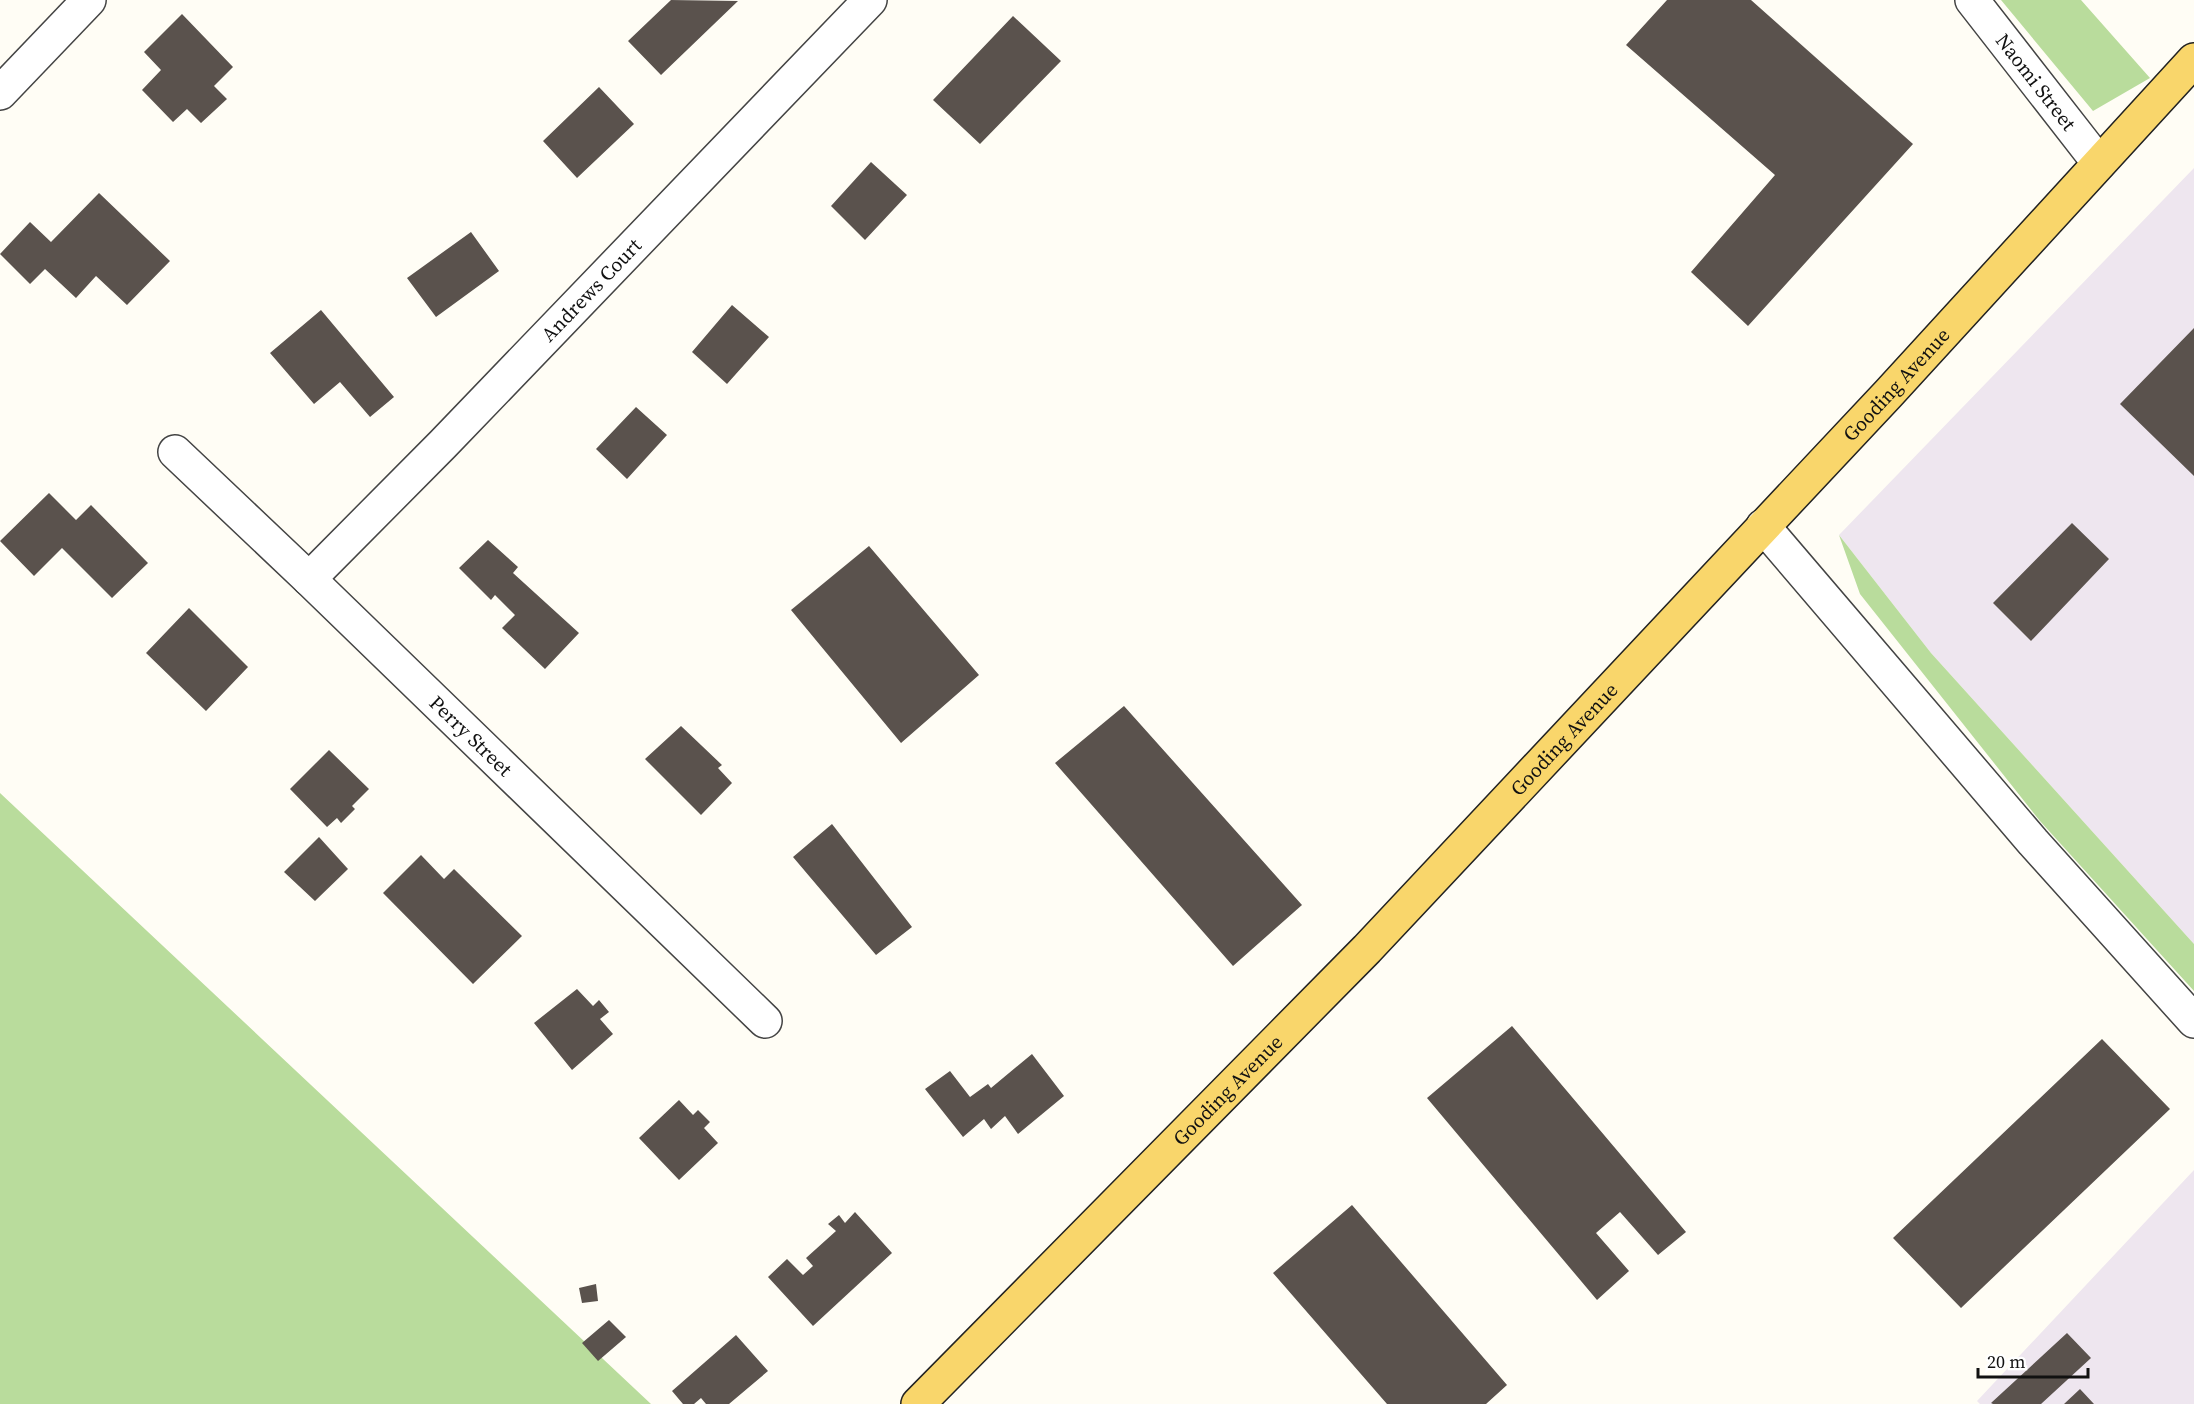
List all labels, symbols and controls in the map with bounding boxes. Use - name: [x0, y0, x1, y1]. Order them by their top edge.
- street label: Naomi Street: [1989, 28, 2083, 137]
- street label: Andrews Court: [535, 232, 648, 348]
- street label: Gooding Avenue: [1837, 322, 1956, 448]
- street label: Gooding Avenue: [1504, 676, 1624, 802]
- street label: Perry Street: [423, 689, 519, 783]
- street label: Gooding Avenue: [1167, 1028, 1289, 1152]
- scale bar: [1978, 1341, 2088, 1379]
- text: 20 m: [1987, 1349, 2025, 1374]

